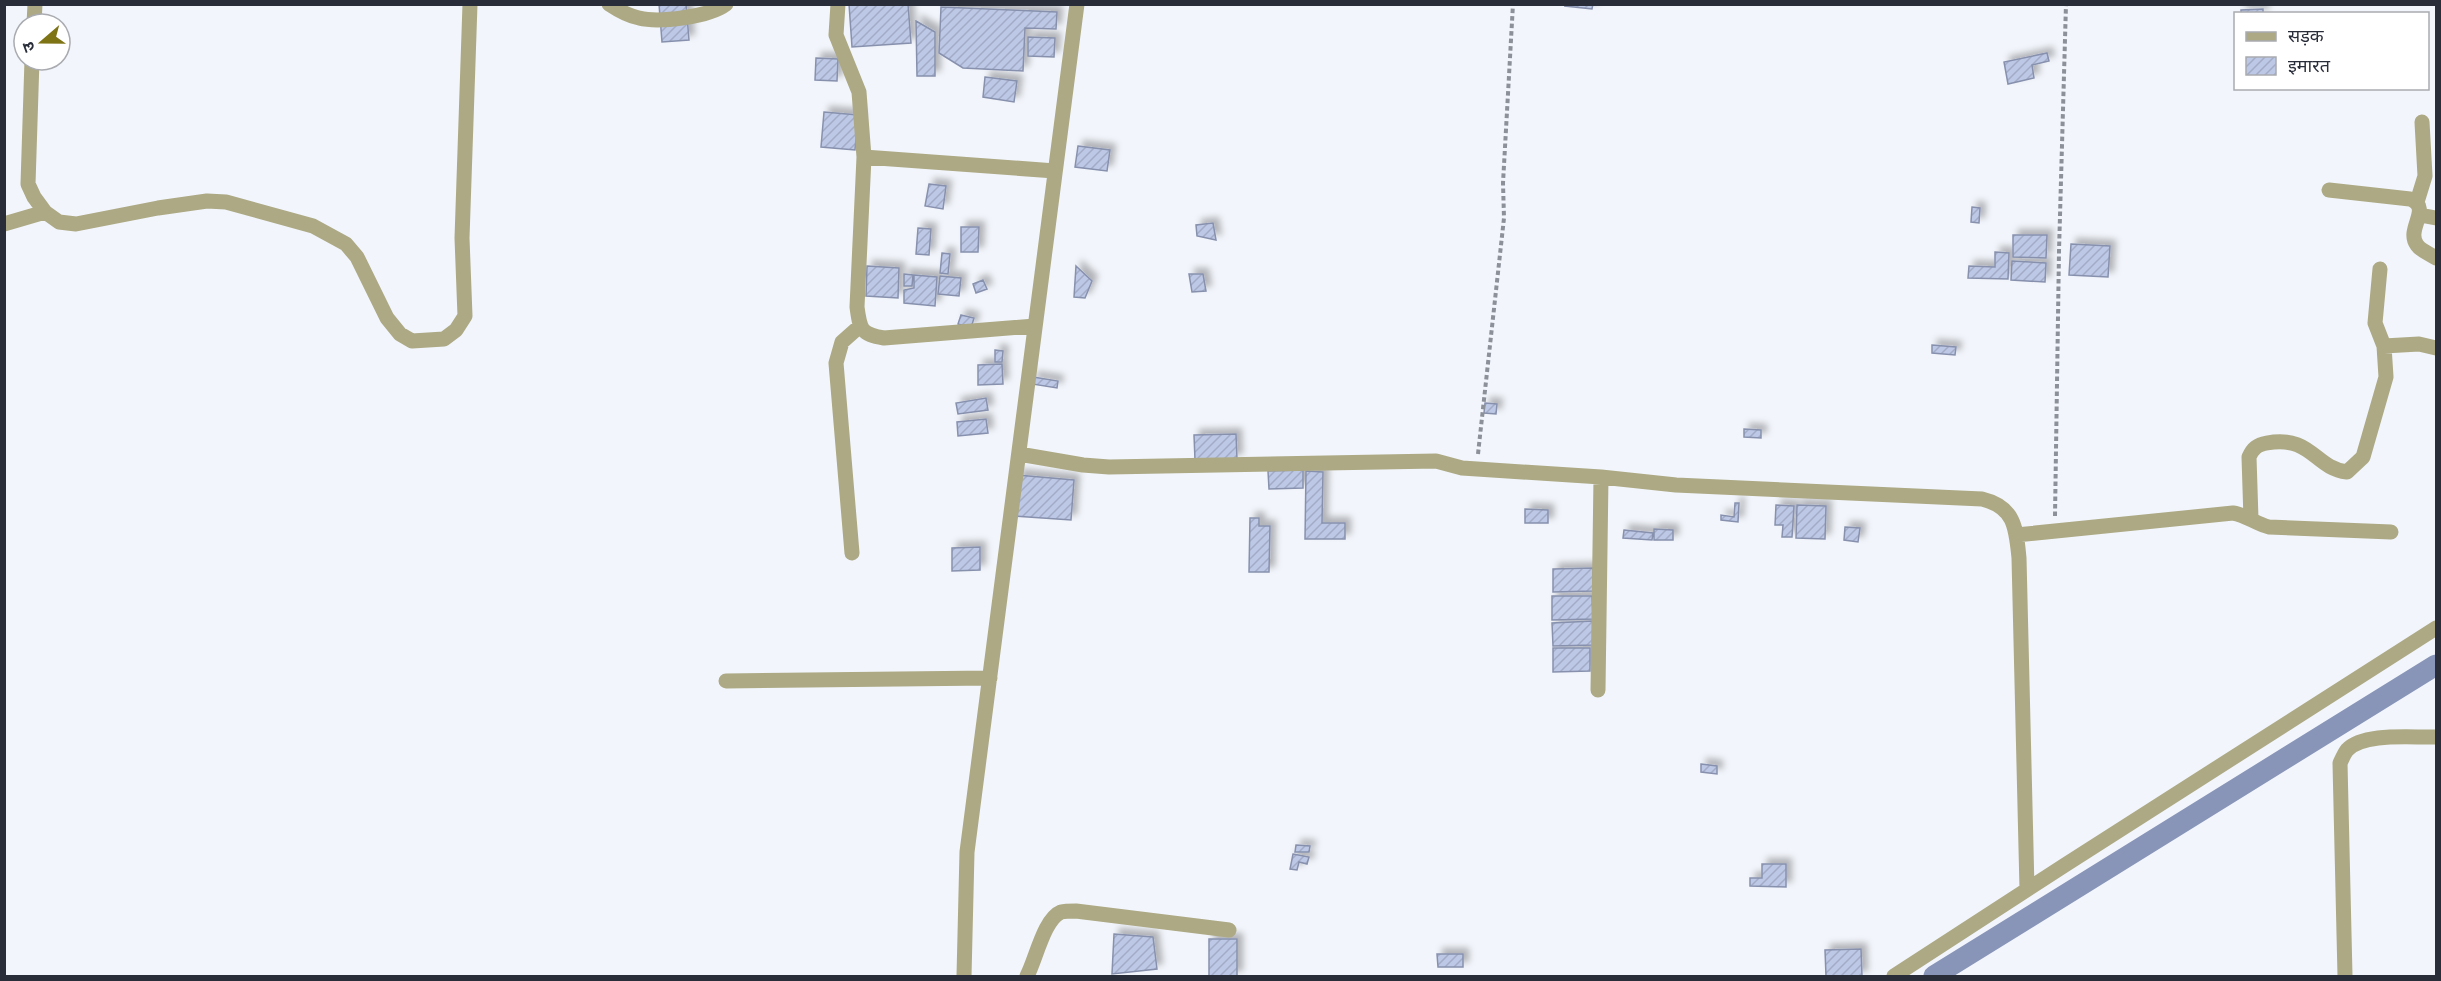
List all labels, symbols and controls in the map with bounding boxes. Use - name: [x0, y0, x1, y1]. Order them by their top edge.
- north arrow: [12, 12, 72, 72]
- legend: [2234, 12, 2429, 90]
- text: सड़क: [2288, 25, 2325, 47]
- text: उ: [18, 39, 39, 55]
- text: इमारत: [2288, 55, 2331, 77]

